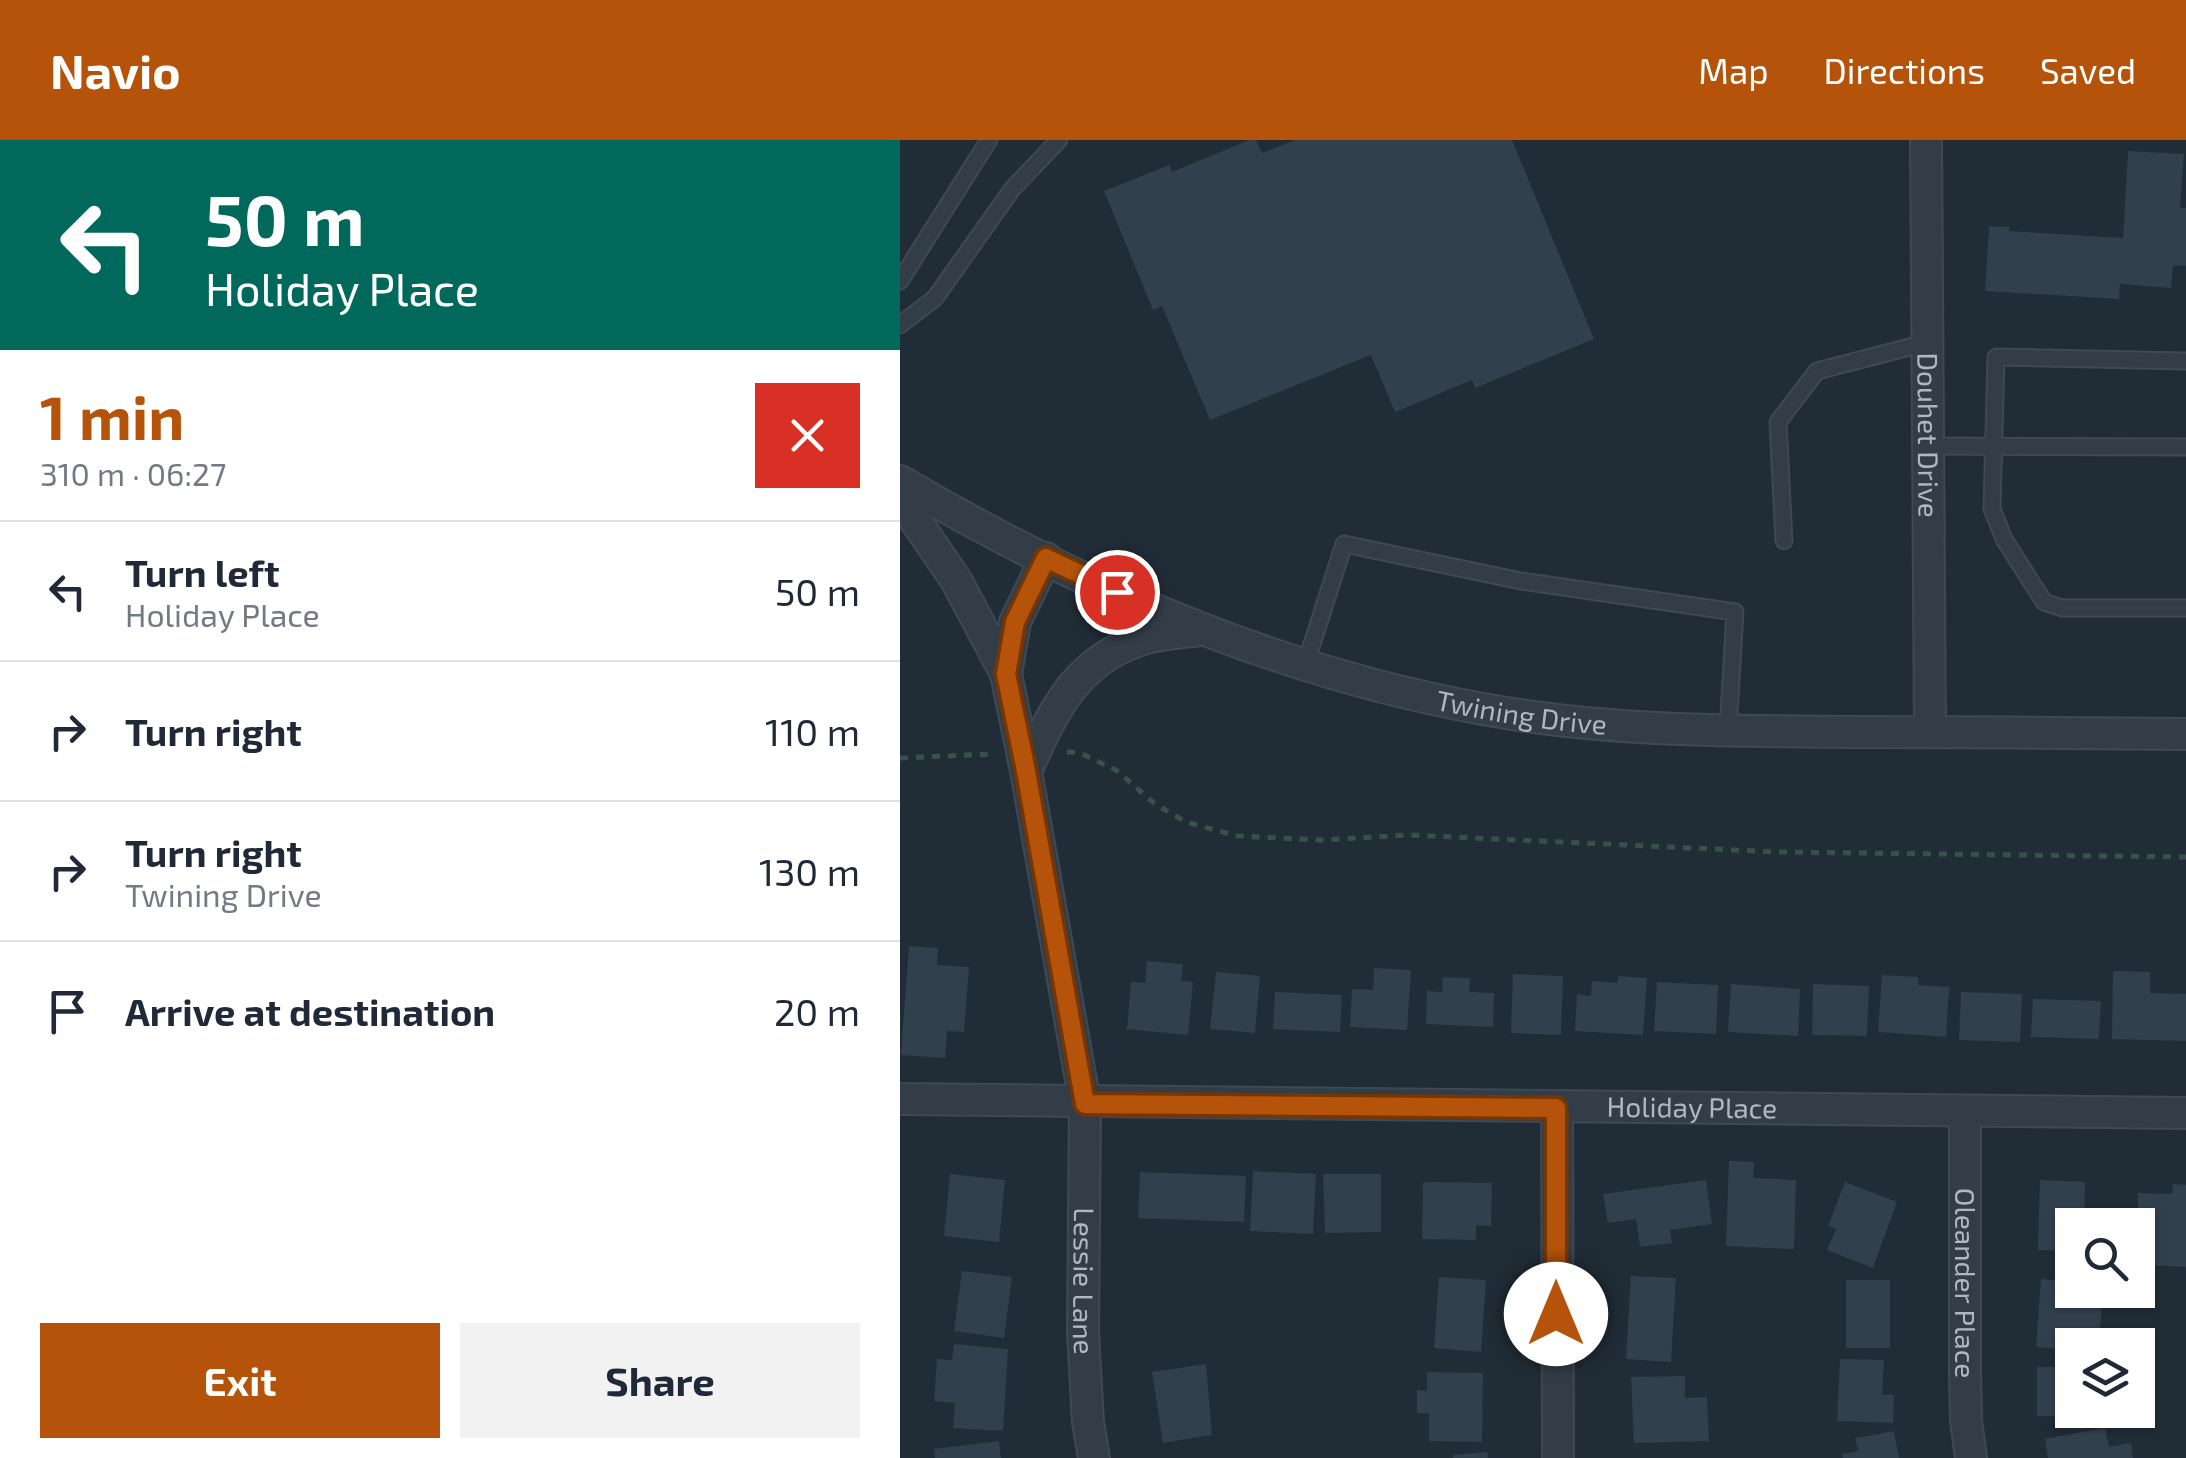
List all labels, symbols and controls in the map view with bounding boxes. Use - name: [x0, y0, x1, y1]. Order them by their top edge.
- text: Navio: [50, 41, 181, 99]
- text: Map: [1698, 49, 1769, 91]
- text: Directions: [1824, 49, 1985, 91]
- text: Saved: [2040, 49, 2136, 91]
- text: 50 m: [205, 176, 365, 260]
- icon: left: [40, 180, 170, 310]
- text: Holiday Place: [205, 261, 479, 315]
- street label: Douhet Drive: [1911, 352, 1947, 518]
- text: 1 min: [40, 380, 184, 452]
- button: close: [755, 383, 860, 488]
- text: 310 m · 06:27: [40, 454, 226, 492]
- text: Turn left: [125, 549, 280, 595]
- pin: [1075, 550, 1160, 635]
- icon: left: [40, 564, 95, 619]
- icon: arrive: [1090, 565, 1145, 620]
- text: 50 m: [775, 568, 860, 614]
- text: Holiday Place: [125, 595, 320, 633]
- street label: Twining Drive: [1433, 682, 1608, 741]
- icon: right: [40, 704, 95, 759]
- text: Turn right: [125, 708, 302, 754]
- text: 110 m: [765, 708, 860, 754]
- text: Turn right: [125, 829, 302, 875]
- icon: right: [40, 844, 95, 899]
- text: 130 m: [759, 848, 860, 894]
- text: Twining Drive: [125, 875, 322, 913]
- icon: arrive: [40, 984, 95, 1039]
- text: Arrive at destination: [125, 988, 495, 1034]
- text: 20 m: [774, 988, 860, 1034]
- street label: Holiday Place: [1607, 1089, 1777, 1125]
- street label: Oleander Place: [1949, 1188, 1983, 1378]
- street label: Lessie Lane: [1067, 1207, 1102, 1355]
- map controls: [2055, 1208, 2155, 1428]
- button: search: [2055, 1208, 2155, 1308]
- position arrow: [1504, 1262, 1608, 1366]
- button: Exit: [40, 1323, 440, 1438]
- button: Share: [460, 1323, 860, 1438]
- button: layers: [2055, 1328, 2155, 1428]

